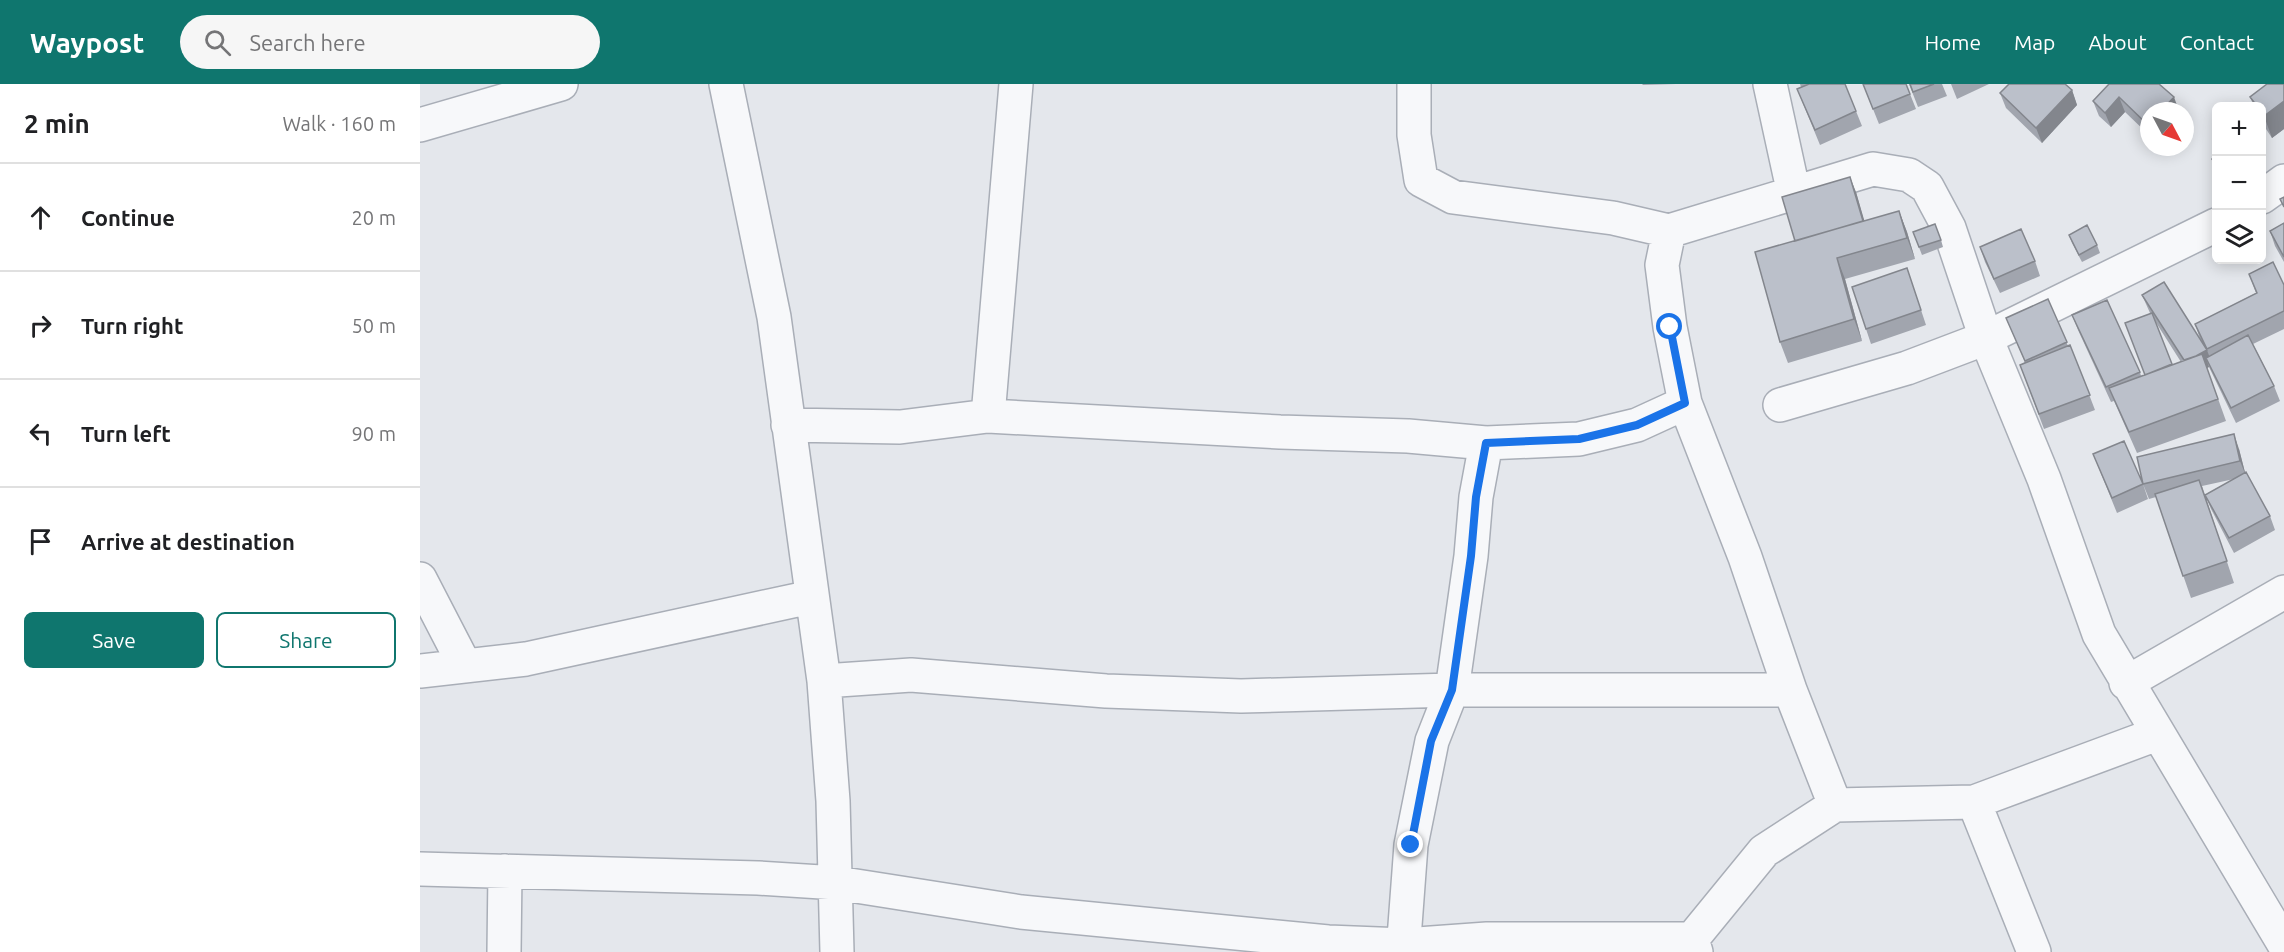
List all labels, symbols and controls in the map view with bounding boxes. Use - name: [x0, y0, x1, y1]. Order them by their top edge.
- search box: [180, 15, 600, 69]
- icon: search: [201, 26, 234, 59]
- text: Waypost: [30, 27, 144, 58]
- text: Search here: [249, 30, 366, 55]
- text: Home: [1924, 30, 1981, 54]
- text: Map: [2014, 30, 2055, 54]
- text: About: [2088, 30, 2147, 54]
- text: Contact: [2180, 30, 2254, 54]
- north arrow: [2140, 102, 2194, 156]
- map controls: [2212, 102, 2266, 264]
- button: +: [2212, 102, 2266, 156]
- text: 2 min: [24, 109, 90, 138]
- text: Walk · 160 m: [283, 112, 396, 135]
- button: −: [2212, 156, 2266, 210]
- icon: ahead: [24, 201, 57, 234]
- text: Continue: [81, 205, 175, 230]
- text: 20 m: [352, 206, 396, 229]
- button: layers: [2212, 210, 2266, 264]
- icon: right: [24, 309, 57, 342]
- text: Turn right: [81, 313, 183, 338]
- route start: [1656, 313, 1682, 339]
- text: 50 m: [352, 314, 396, 337]
- icon: left: [24, 417, 57, 450]
- text: Turn left: [81, 421, 171, 446]
- text: 90 m: [352, 422, 396, 445]
- icon: arrive: [24, 525, 57, 558]
- text: Arrive at destination: [81, 529, 295, 554]
- button: Save: [24, 612, 204, 668]
- button: Share: [216, 612, 396, 668]
- route end: [1397, 831, 1423, 857]

